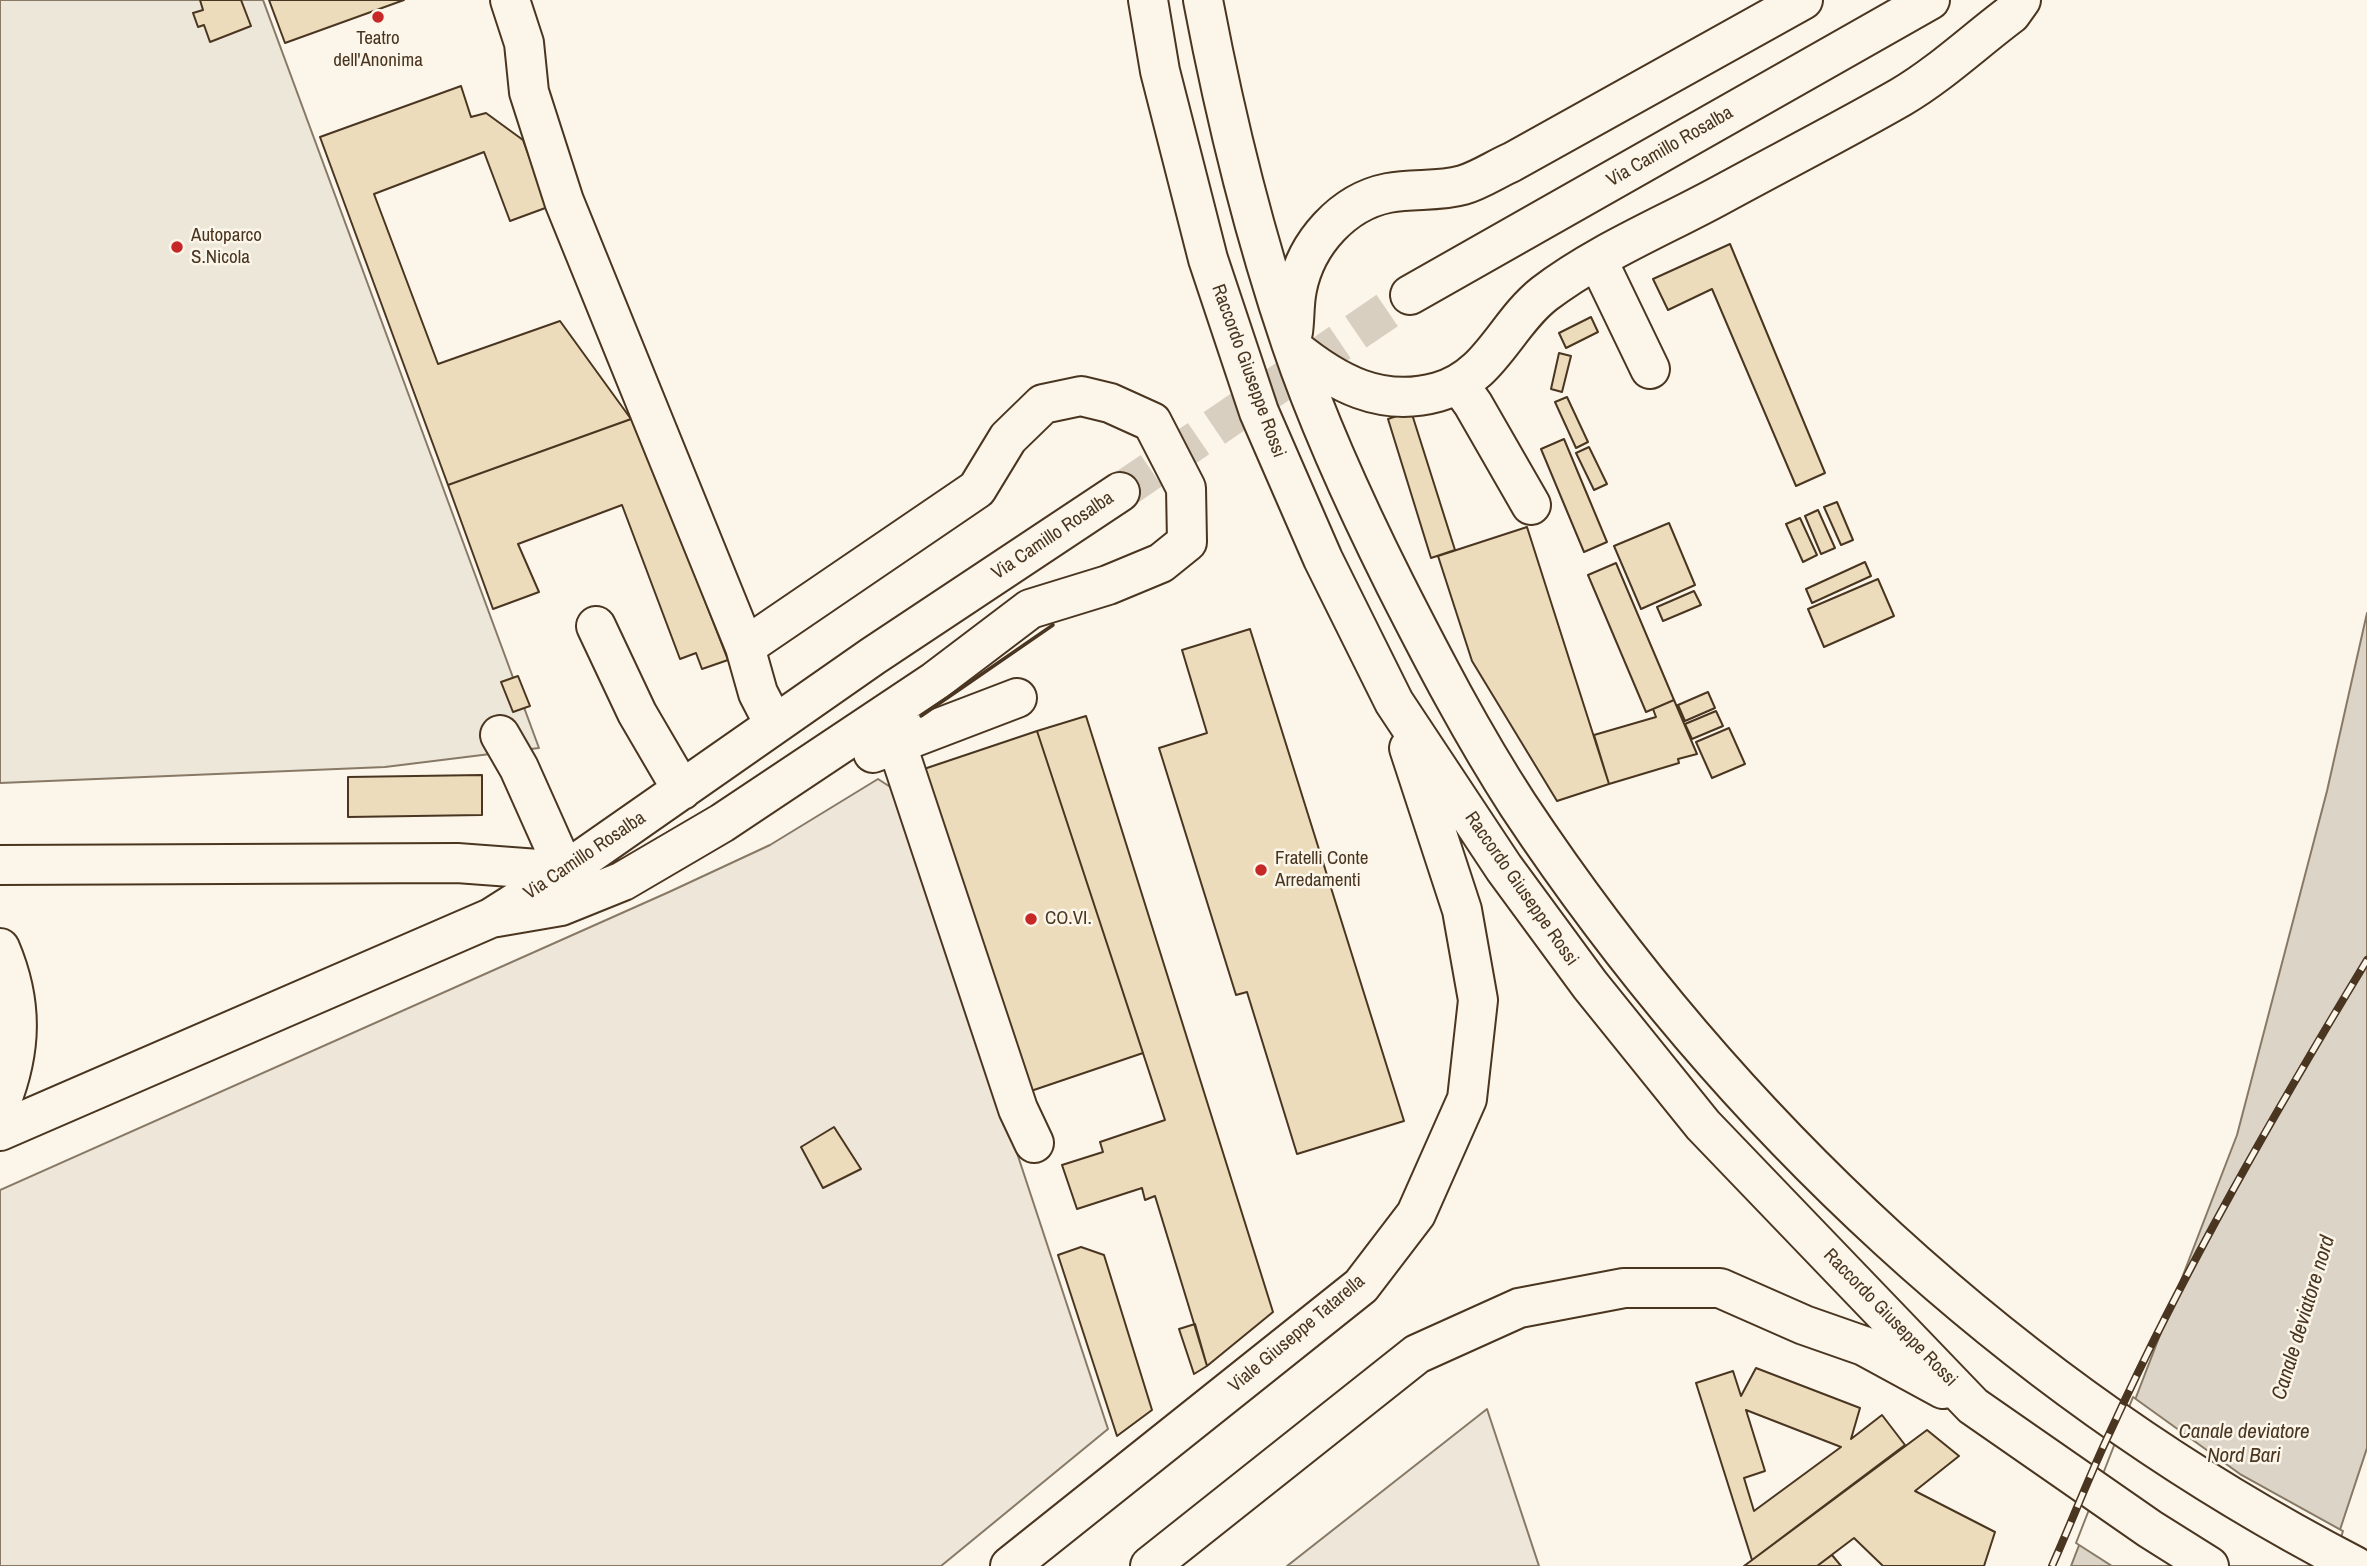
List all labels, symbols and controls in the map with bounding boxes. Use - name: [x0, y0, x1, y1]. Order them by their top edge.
- marker: Teatro dell'Anonima: [370, 9, 386, 25]
- place label: Teatro dell'Anonima: [333, 28, 423, 72]
- street label: Via Camillo Rosalba: [1603, 102, 1737, 192]
- place label: Autoparco S.Nicola: [191, 225, 262, 269]
- marker: Autoparco S.Nicola: [169, 239, 185, 255]
- street label: Raccordo Giuseppe Rossi: [1206, 281, 1290, 461]
- street label: Via Camillo Rosalba: [988, 487, 1118, 585]
- street label: Via Camillo Rosalba: [520, 807, 650, 905]
- street label: Raccordo Giuseppe Rossi: [1459, 808, 1583, 970]
- place label: Fratelli Conte Arredamenti: [1275, 848, 1369, 892]
- marker: Fratelli Conte Arredamenti: [1253, 862, 1269, 878]
- place label: CO.VI.: [1045, 908, 1092, 930]
- marker: CO.VI.: [1023, 911, 1039, 927]
- water label: Canale deviatore nord: [2267, 1233, 2341, 1403]
- street label: Raccordo Giuseppe Rossi: [1818, 1244, 1962, 1392]
- street label: Viale Giuseppe Tatarella: [1224, 1270, 1370, 1398]
- water label: Canale deviatore Nord Bari: [2178, 1419, 2310, 1469]

